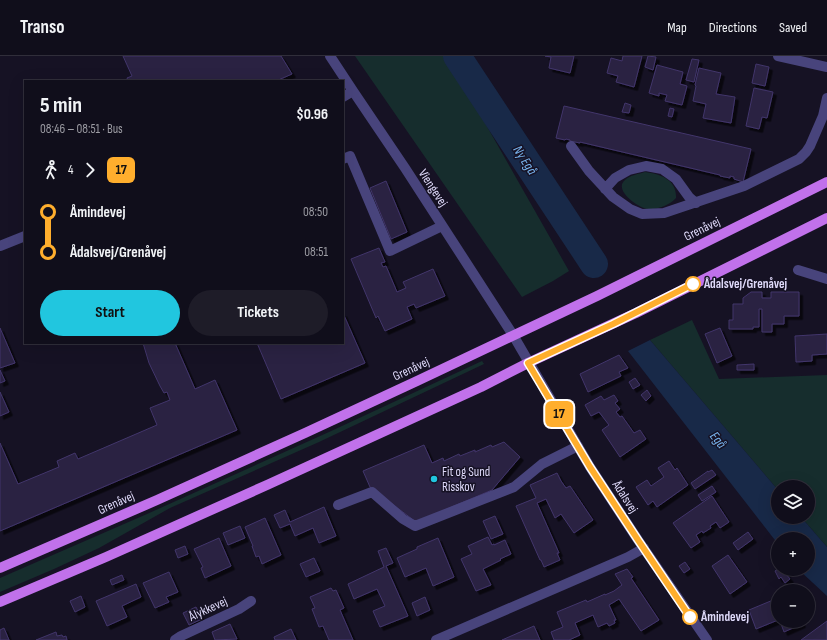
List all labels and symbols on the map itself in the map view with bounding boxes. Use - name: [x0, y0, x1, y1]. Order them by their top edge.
- water label: Ny Egå: [509, 142, 541, 178]
- street label: Viengevej: [415, 166, 451, 210]
- street label: Grenåvej: [681, 213, 723, 245]
- marker: Ådalsvej/Grenåvej: [685, 276, 701, 292]
- place label: Ådalsvej/Grenåvej: [703, 276, 788, 292]
- street label: Grenåvej: [390, 354, 432, 384]
- line badge: 17: [541, 401, 577, 427]
- water label: Egå: [706, 428, 730, 452]
- place label: Fit og Sund Risskov: [442, 464, 490, 495]
- marker: Fit og Sund Risskov: [429, 474, 439, 484]
- street label: Ådalsvej: [608, 477, 641, 516]
- street label: Grenåvej: [95, 488, 137, 518]
- street label: Ålykkevej: [185, 593, 230, 625]
- marker: Åmindevej: [682, 609, 698, 625]
- place label: Åmindevej: [700, 609, 749, 625]

